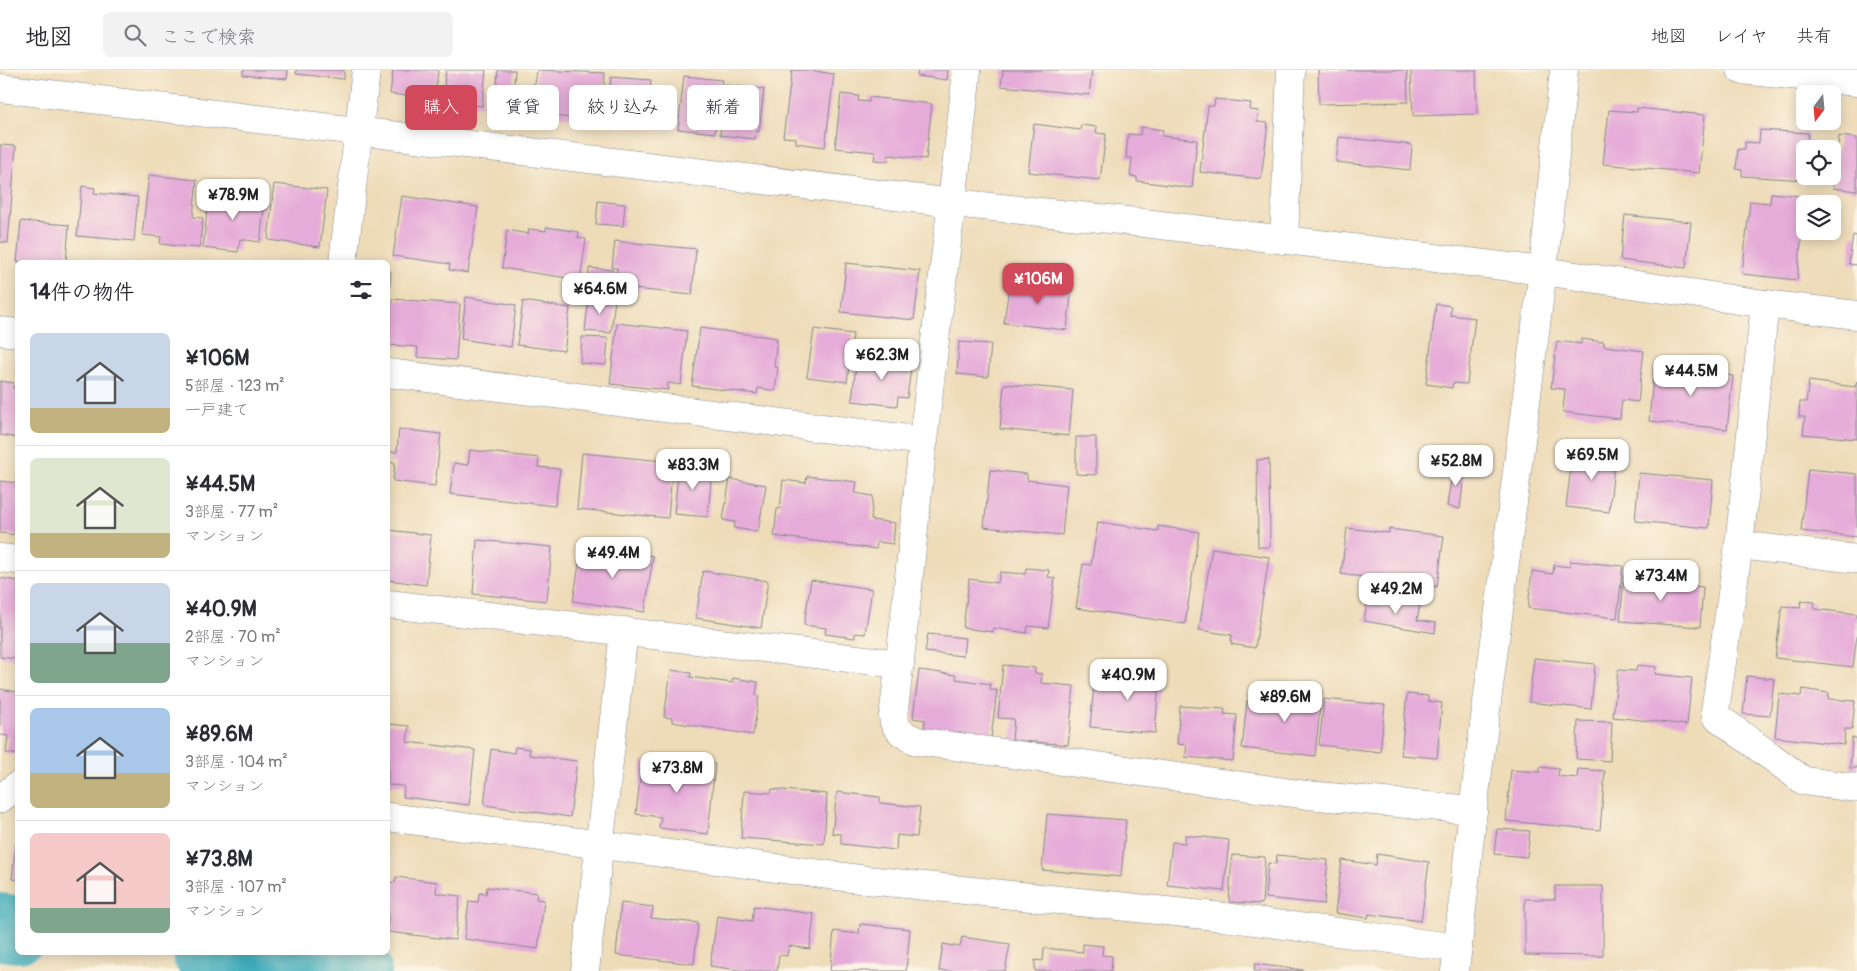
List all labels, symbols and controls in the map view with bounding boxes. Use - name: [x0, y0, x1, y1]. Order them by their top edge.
- search box: [103, 12, 453, 57]
- icon: search: [121, 21, 149, 49]
- text: 地図: [25, 23, 73, 52]
- text: ここで検索: [161, 25, 256, 49]
- text: 地図: [1651, 25, 1687, 48]
- text: レイヤ: [1715, 25, 1768, 48]
- text: 共有: [1796, 25, 1832, 48]
- chip: 購入: [405, 85, 477, 130]
- chip: 賃貸: [487, 85, 559, 130]
- chip: 絞り込み: [569, 85, 677, 130]
- chip: 新着: [687, 85, 759, 130]
- north arrow: [1796, 85, 1841, 130]
- map controls: [1796, 85, 1841, 240]
- button: locate: [1796, 140, 1841, 185]
- pin: ¥78.9M: [192, 178, 274, 221]
- text: ¥78.9M: [208, 185, 258, 205]
- button: layers: [1796, 195, 1841, 240]
- pin: ¥106M: [1003, 262, 1073, 305]
- text: ¥106M: [1013, 269, 1063, 289]
- pin: ¥64.6M: [559, 272, 641, 315]
- icon: filters: [347, 276, 375, 304]
- text: 14件の物件: [30, 279, 134, 306]
- text: ¥64.6M: [573, 279, 627, 299]
- pin: ¥62.3M: [841, 338, 923, 381]
- text: ¥106M: [185, 345, 249, 372]
- text: ¥62.3M: [855, 345, 909, 365]
- icon: home: [70, 353, 130, 413]
- pin: ¥44.5M: [1650, 354, 1732, 397]
- text: ¥44.5M: [1664, 361, 1718, 381]
- text: 5部屋 · 123 m²: [185, 376, 285, 396]
- text: 一戸建て: [185, 400, 249, 420]
- pin: ¥69.5M: [1551, 438, 1633, 481]
- pin: ¥52.8M: [1415, 444, 1497, 487]
- text: ¥69.5M: [1566, 445, 1618, 465]
- pin: ¥83.3M: [652, 448, 734, 491]
- text: ¥52.8M: [1430, 451, 1482, 471]
- text: ¥83.3M: [667, 455, 719, 475]
- text: ¥44.5M: [185, 471, 255, 498]
- icon: home: [70, 478, 130, 538]
- text: 3部屋 · 77 m²: [185, 502, 278, 522]
- text: マンション: [185, 526, 264, 546]
- pin: ¥49.4M: [572, 536, 654, 579]
- text: ¥49.4M: [587, 543, 639, 563]
- pin: ¥73.4M: [1620, 560, 1702, 602]
- text: ¥73.4M: [1635, 566, 1687, 586]
- pin: ¥49.2M: [1355, 572, 1437, 615]
- text: ¥49.2M: [1370, 579, 1422, 599]
- text: ¥40.9M: [185, 596, 257, 623]
- icon: home: [70, 603, 130, 663]
- text: 2部屋 · 70 m²: [185, 627, 281, 647]
- text: マンション: [185, 651, 264, 671]
- pin: ¥40.9M: [1087, 658, 1169, 701]
- text: ¥40.9M: [1101, 665, 1155, 685]
- pin: ¥89.6M: [1244, 680, 1326, 723]
- text: ¥89.6M: [1259, 687, 1311, 707]
- text: ¥89.6M: [185, 721, 253, 748]
- icon: home: [70, 728, 130, 788]
- text: 3部屋 · 104 m²: [185, 752, 288, 772]
- pin: ¥73.8M: [636, 752, 718, 794]
- text: ¥73.8M: [651, 758, 703, 778]
- text: マンション: [185, 776, 264, 796]
- text: ¥73.8M: [185, 846, 253, 873]
- icon: home: [70, 853, 130, 913]
- text: 3部屋 · 107 m²: [185, 877, 287, 897]
- text: マンション: [185, 901, 264, 921]

